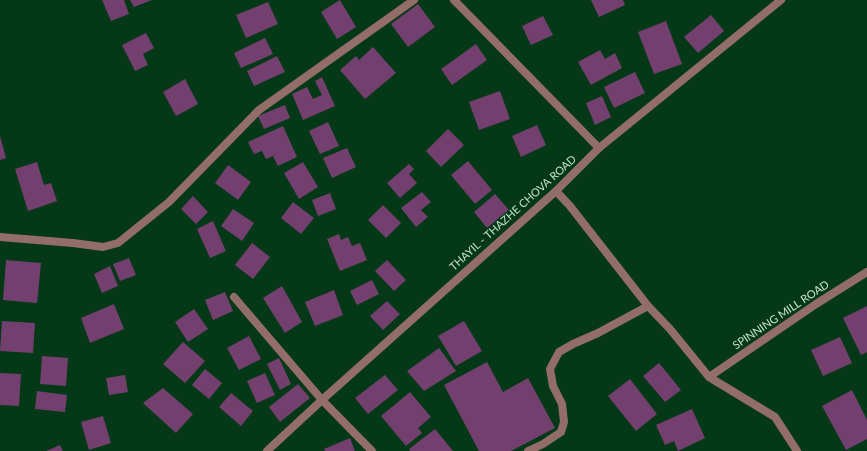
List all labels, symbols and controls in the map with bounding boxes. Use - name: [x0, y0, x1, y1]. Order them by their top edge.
- street label: THAYIL - THAZHE CHOVA ROAD: [447, 153, 579, 273]
- street label: SPINNING MILL ROAD: [730, 278, 832, 352]

